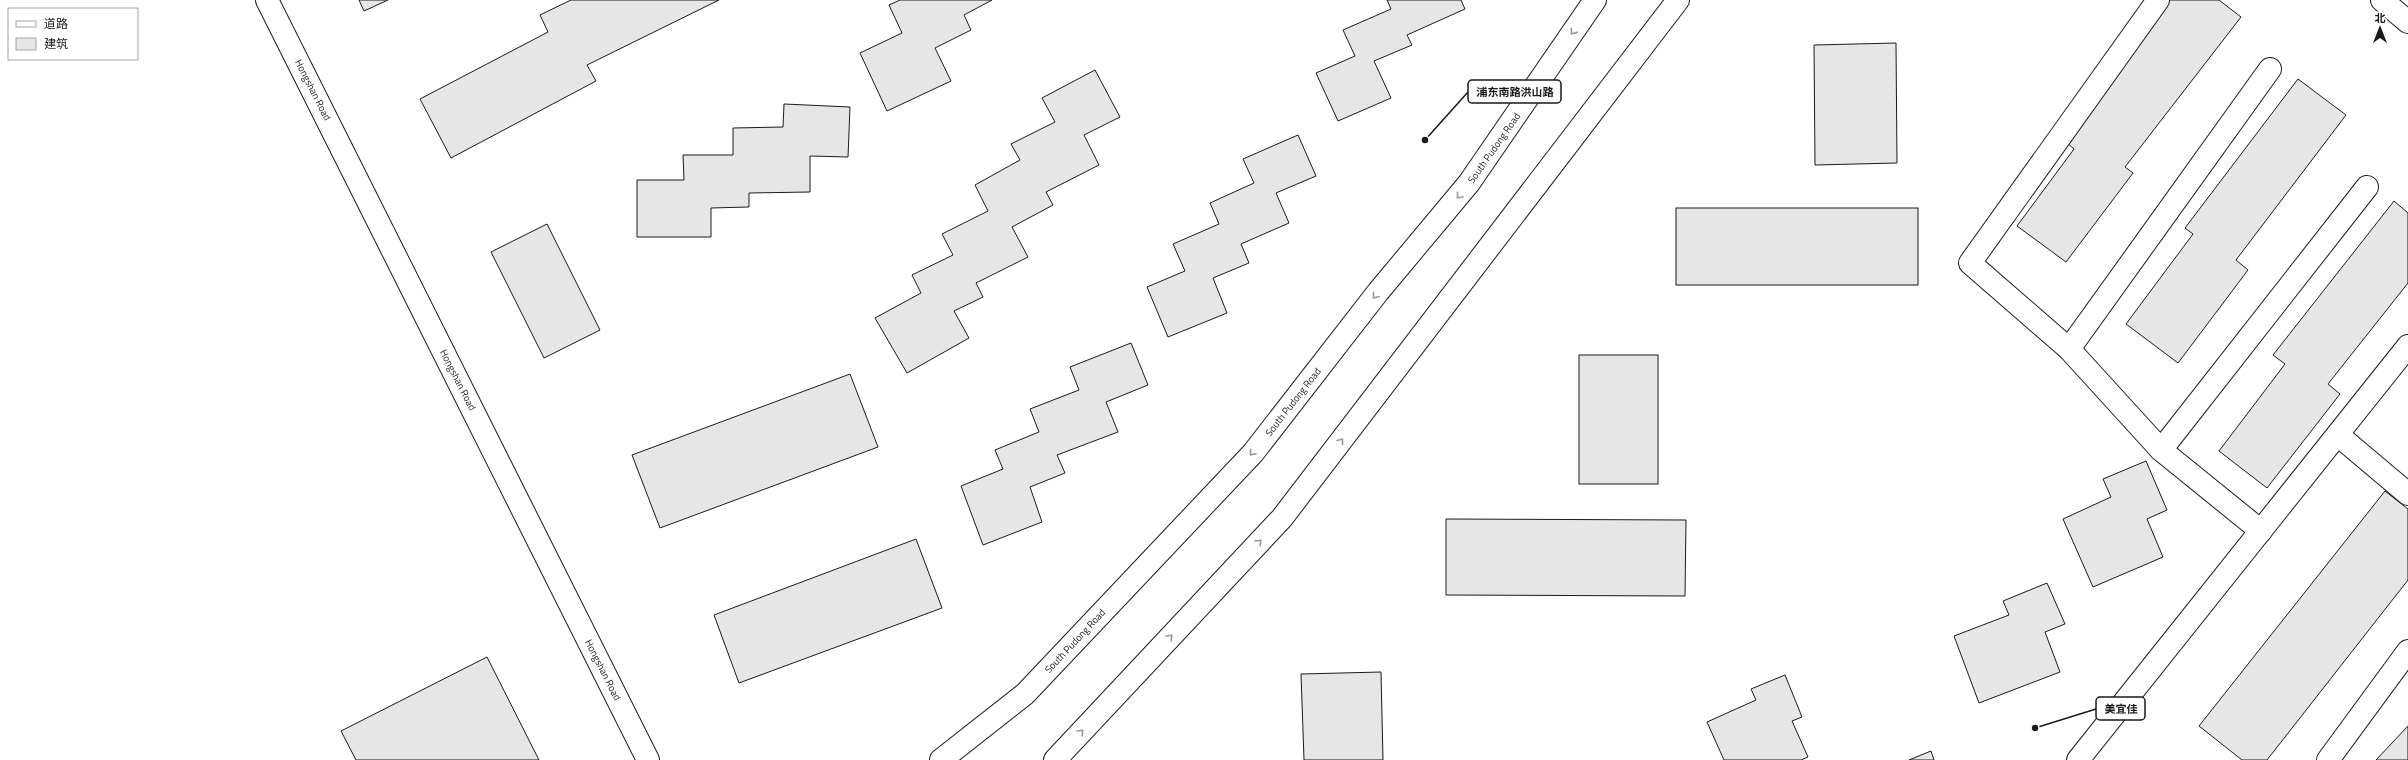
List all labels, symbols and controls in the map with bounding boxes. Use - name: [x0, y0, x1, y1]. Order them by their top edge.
- legend: [8, 8, 138, 60]
- north arrow: [2360, 8, 2400, 48]
- text: 北: [2375, 10, 2386, 26]
- text: 道路: [44, 14, 68, 33]
- one-way arrow: [1570, 28, 1578, 35]
- text: 建筑: [44, 34, 68, 53]
- street label: Hongshan Road: [291, 57, 335, 123]
- callout: 浦东南路洪山路: [1468, 80, 1561, 103]
- text: 浦东南路洪山路: [1477, 84, 1554, 100]
- street label: South Pudong Road: [1464, 110, 1524, 186]
- one-way arrow: [1456, 191, 1463, 199]
- one-way arrow: [1373, 291, 1380, 298]
- street label: Hongshan Road: [436, 347, 480, 413]
- street label: South Pudong Road: [1261, 365, 1325, 439]
- one-way arrow: [1336, 438, 1344, 445]
- one-way arrow: [1250, 449, 1257, 456]
- one-way arrow: [1255, 539, 1262, 547]
- street label: South Pudong Road: [1041, 605, 1109, 677]
- one-way arrow: [1166, 634, 1173, 642]
- street label: Hongshan Road: [581, 637, 625, 703]
- callout: 美宜佳: [2096, 697, 2145, 720]
- text: 美宜佳: [2105, 701, 2138, 717]
- one-way arrow: [1077, 729, 1084, 736]

